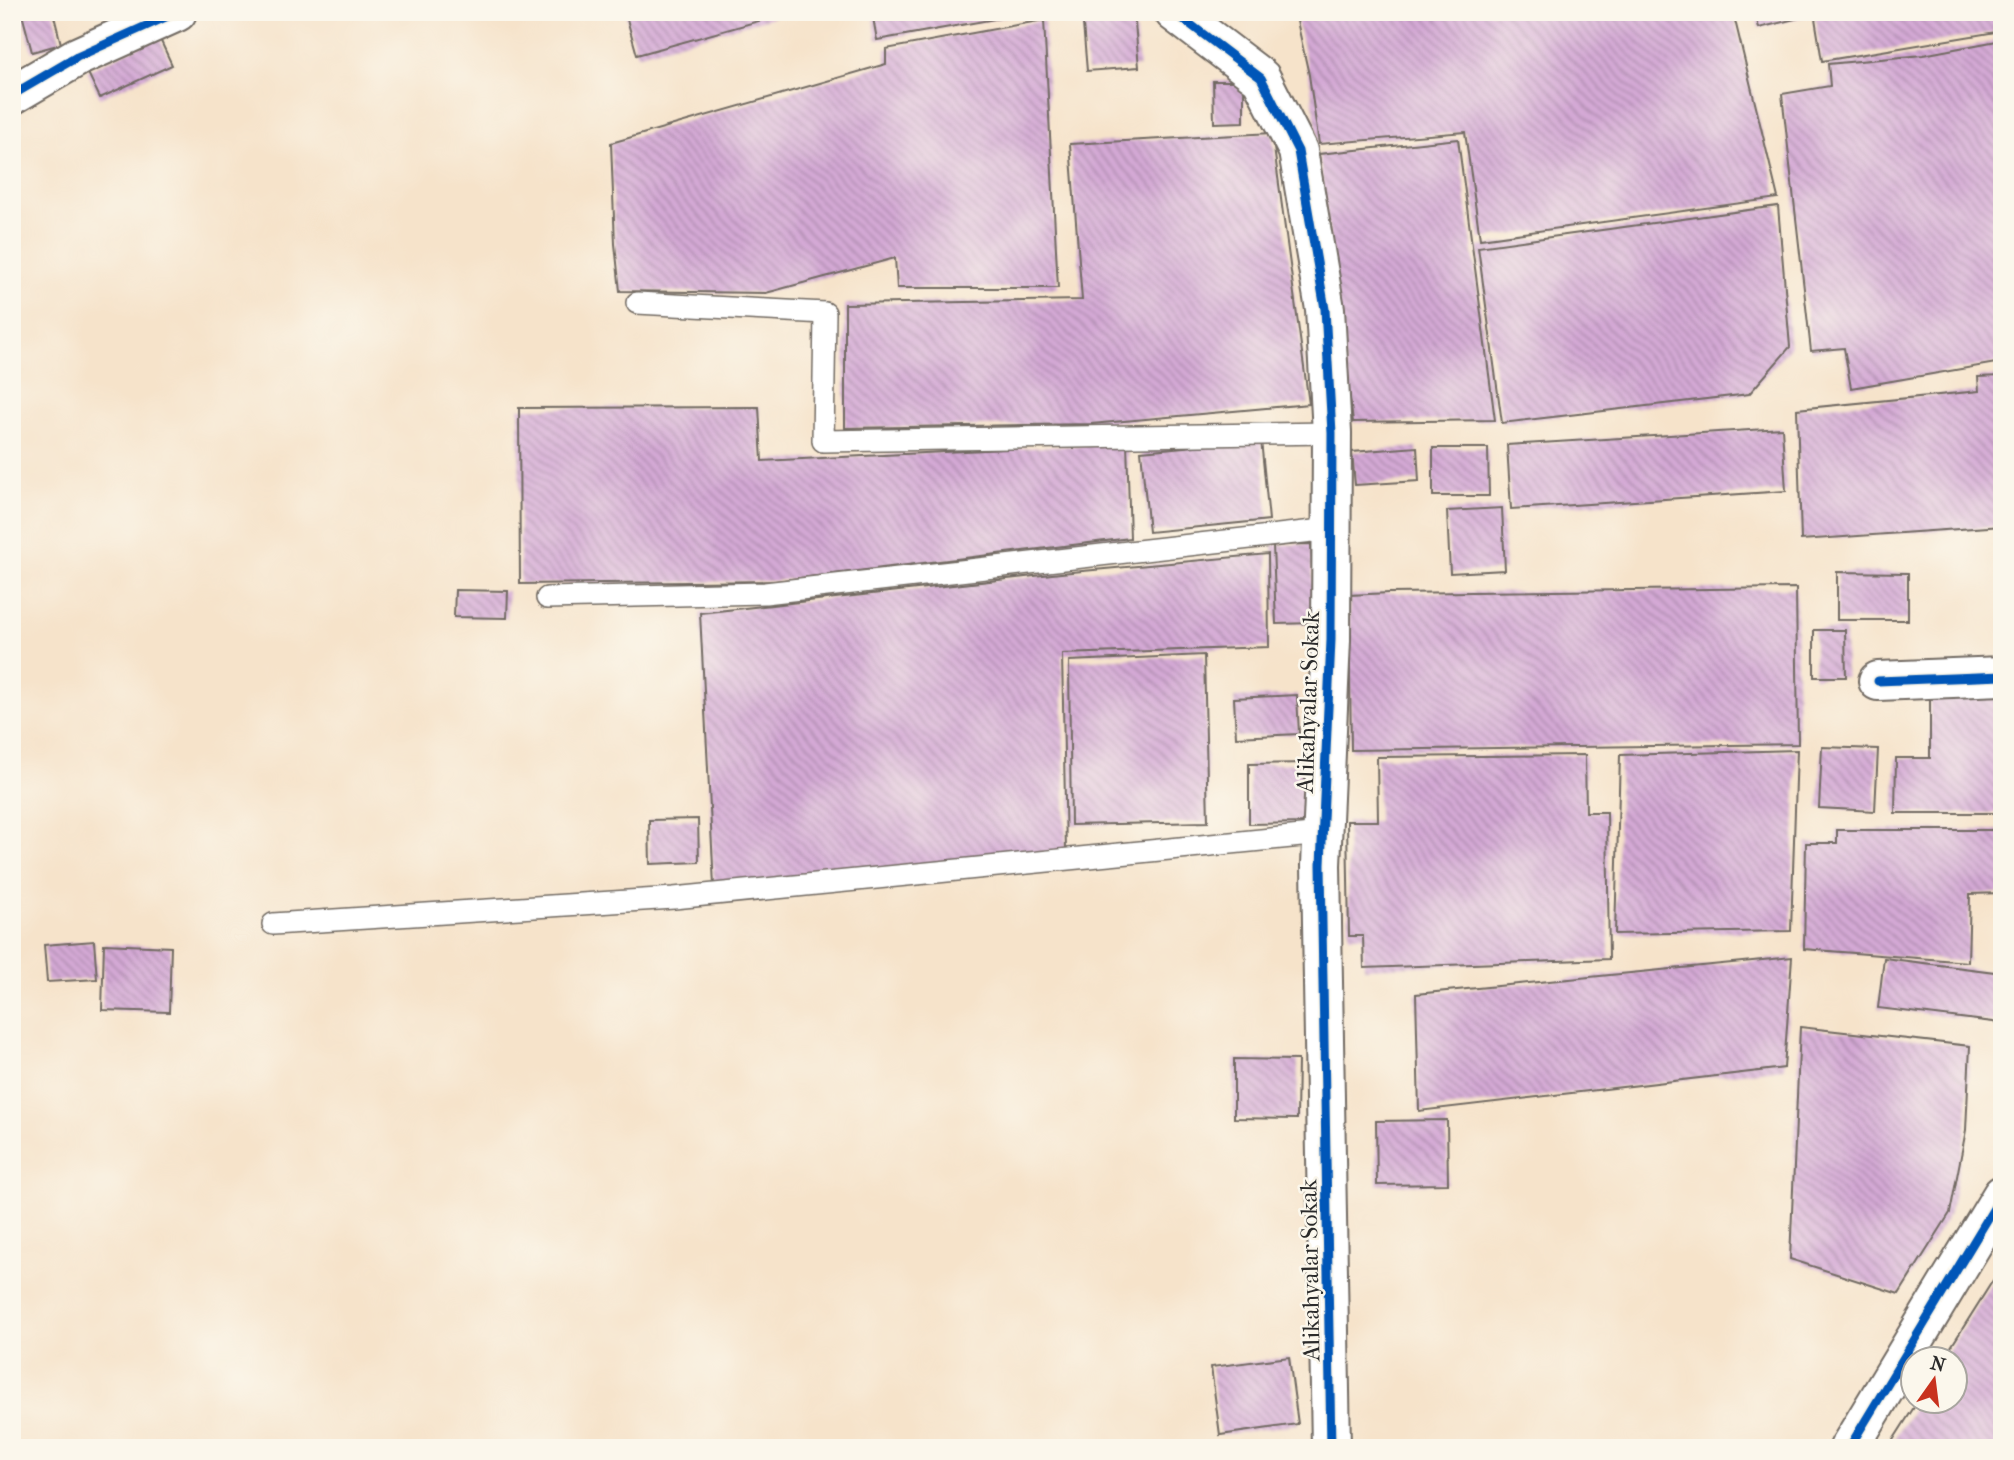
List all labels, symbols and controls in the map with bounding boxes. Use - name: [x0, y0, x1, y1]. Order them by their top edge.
- street label: Alikahyalar Sokak: [1291, 610, 1325, 795]
- street label: Alikahyalar Sokak: [1294, 1178, 1326, 1362]
- north arrow: [1898, 1344, 1968, 1414]
- text: N: [1928, 1352, 1948, 1377]

